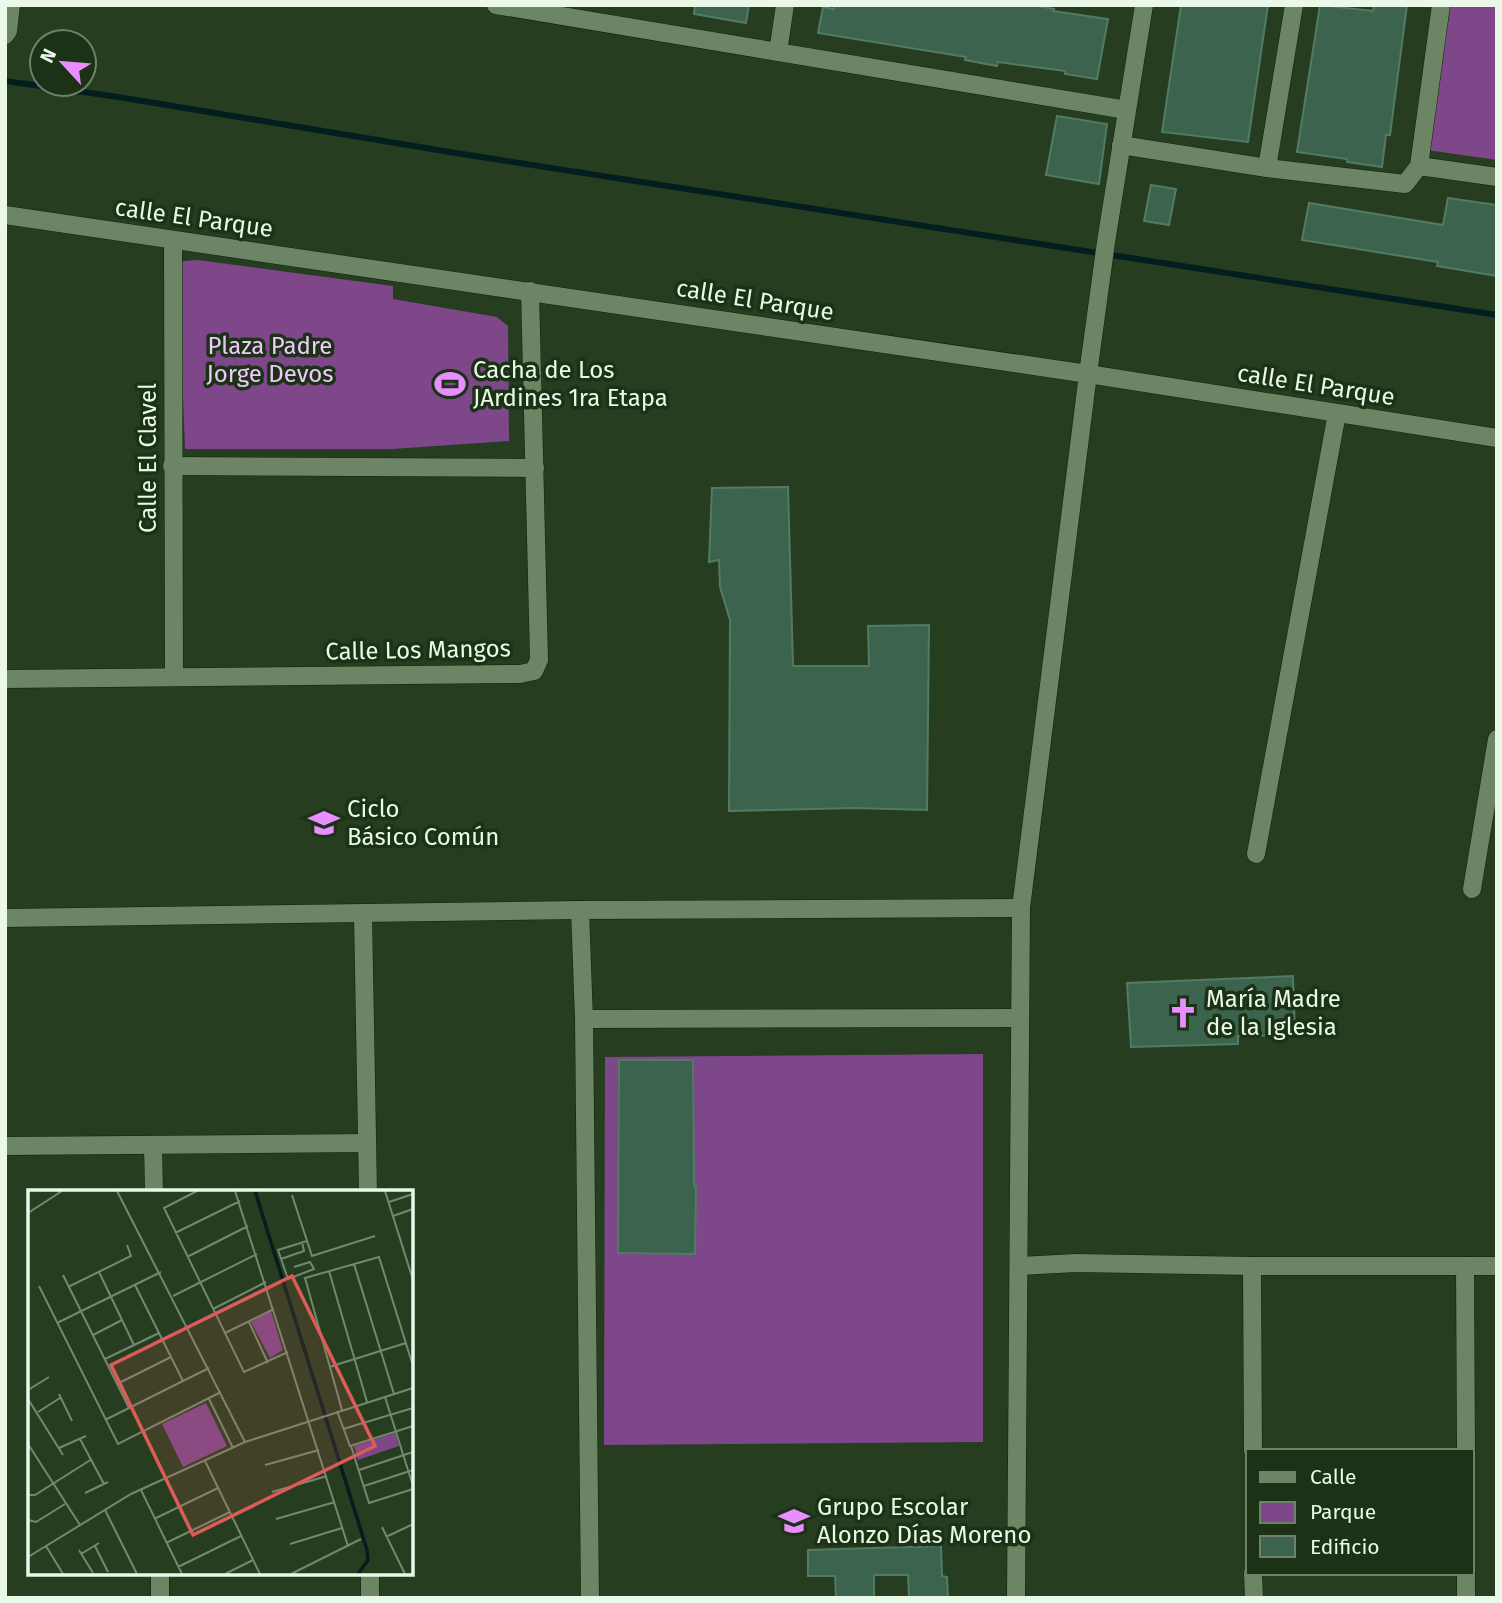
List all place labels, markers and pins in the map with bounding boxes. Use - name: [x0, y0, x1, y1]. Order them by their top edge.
- place label: Cacha de Los JArdines 1ra Etapa: [473, 356, 668, 412]
- sports icon: Cacha de Los JArdines 1ra Etapa: [433, 367, 467, 401]
- place label: Ciclo Básico Común: [347, 795, 499, 851]
- school or university icon: Ciclo Básico Común: [307, 806, 341, 840]
- place label: María Madre de la Iglesia: [1206, 985, 1341, 1041]
- church icon: María Madre de la Iglesia: [1166, 996, 1200, 1030]
- place label: Grupo Escolar Alonzo Días Moreno: [817, 1493, 1031, 1549]
- school or university icon: Grupo Escolar Alonzo Días Moreno: [777, 1504, 811, 1538]

